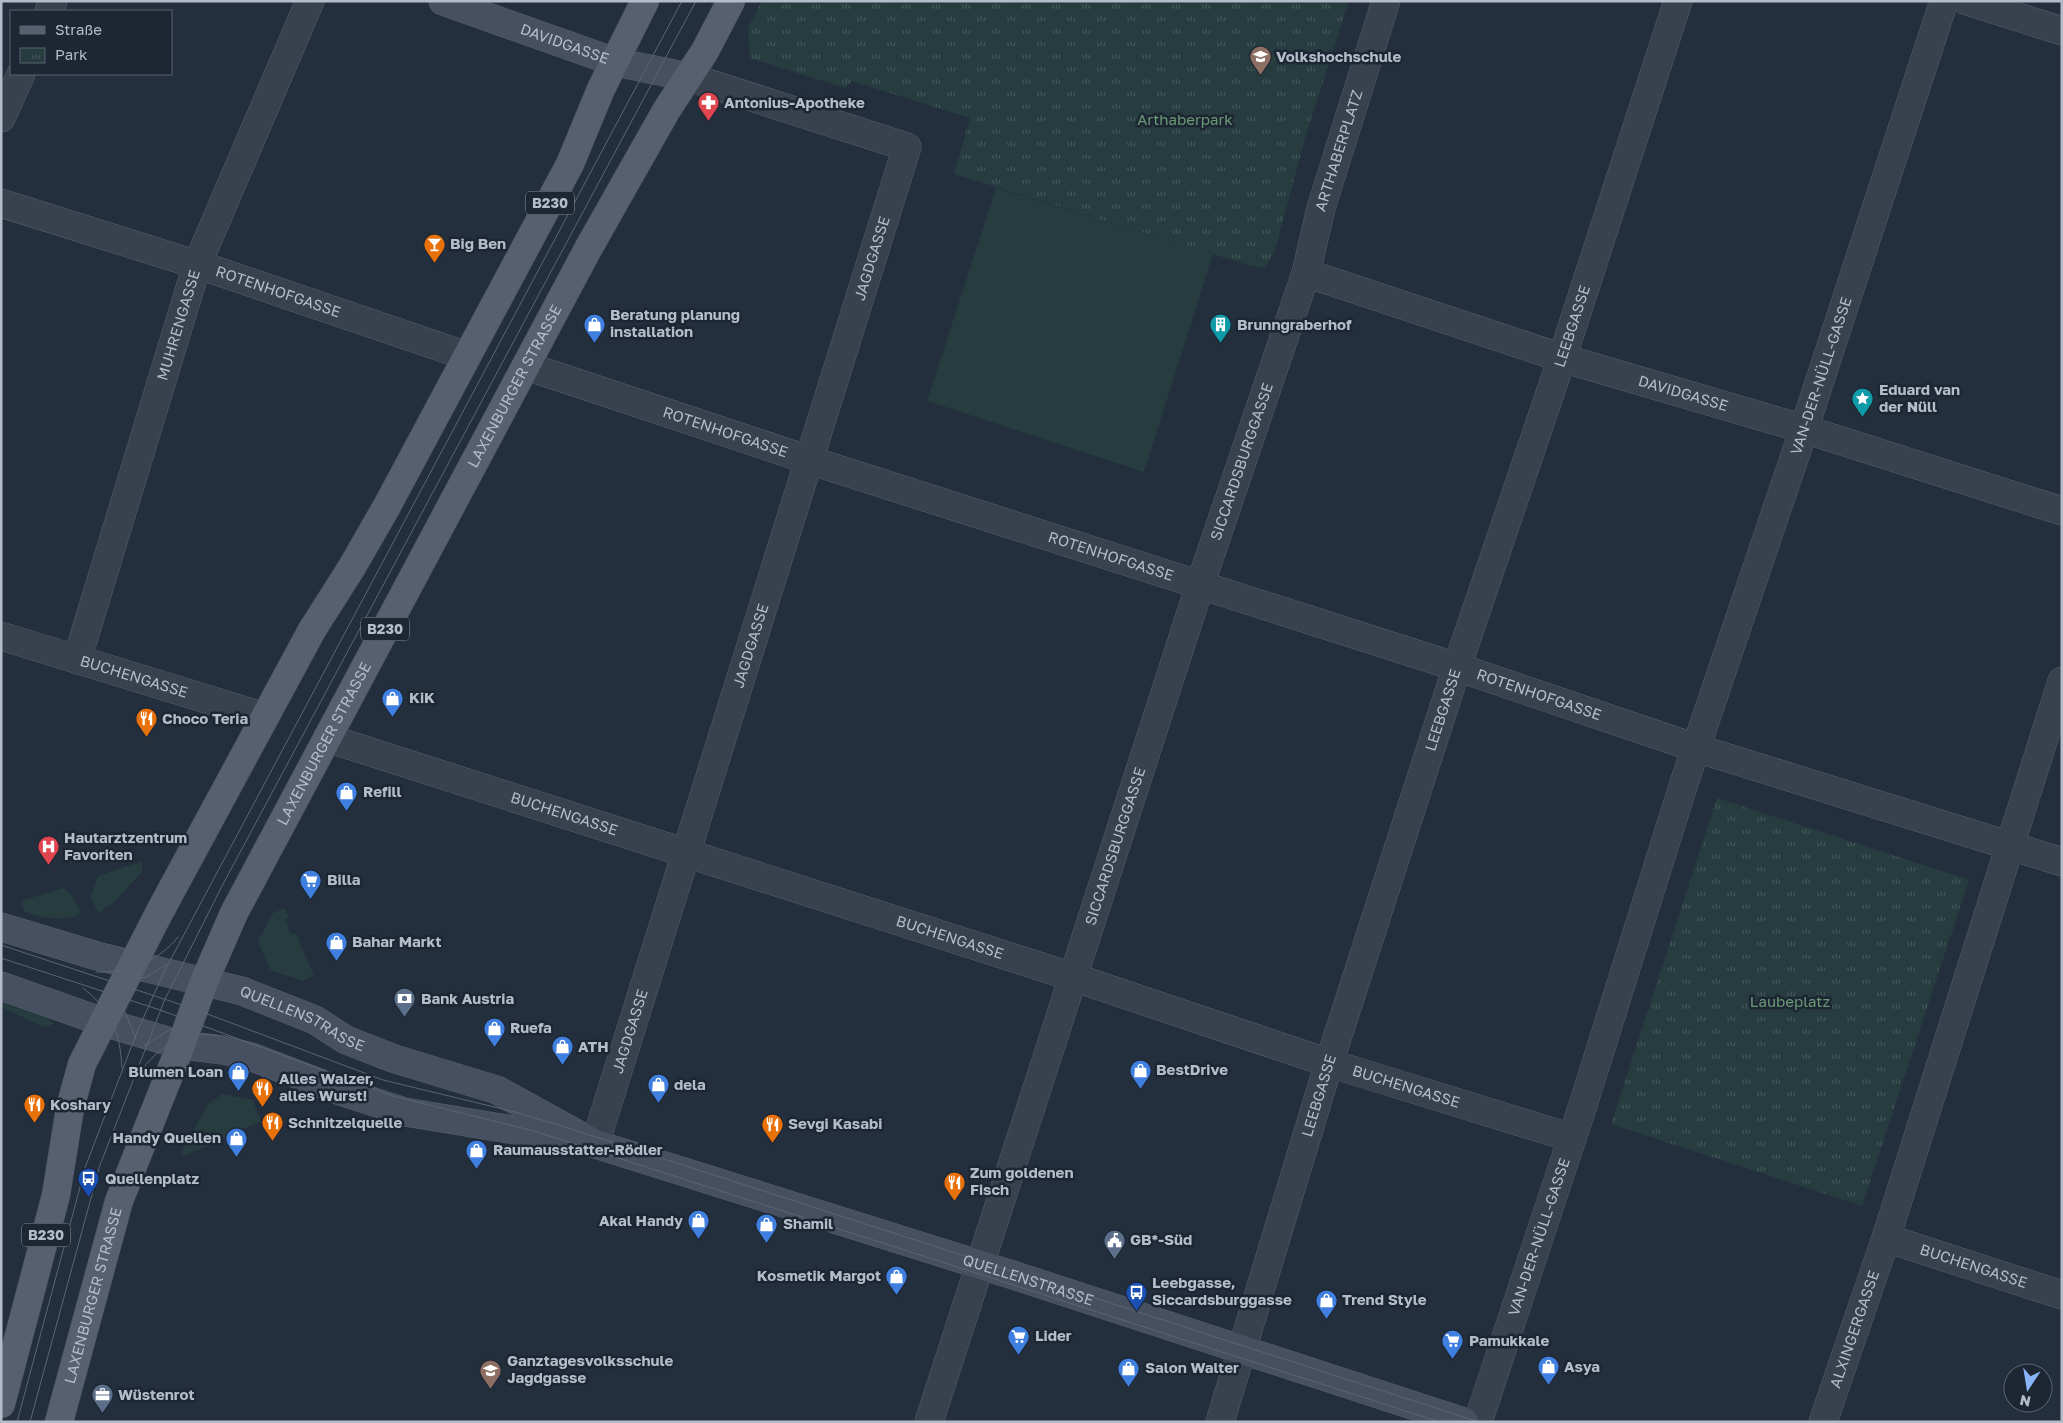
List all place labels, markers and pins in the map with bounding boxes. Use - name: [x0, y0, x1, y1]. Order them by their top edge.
- school or university icon: Volkshochschule: [1248, 45, 1272, 76]
- place label: Volkshochschule: [1276, 47, 1402, 65]
- pharmacy icon: Antonius-Apotheke: [696, 91, 720, 122]
- place label: Antonius-Apotheke: [724, 93, 865, 111]
- bar icon: Big Ben: [422, 232, 446, 263]
- place label: Big Ben: [450, 234, 506, 252]
- place label: Beratung planung installation: [610, 305, 740, 340]
- shop icon: Beratung planung installation: [582, 312, 606, 343]
- building icon: Brunngraberhof: [1209, 313, 1233, 344]
- place label: Brunngraberhof: [1237, 315, 1352, 333]
- place label: Eduard van der Nüll: [1879, 380, 1960, 415]
- place icon: Eduard van der Nüll: [1851, 387, 1875, 418]
- shop icon: KiK: [381, 686, 405, 717]
- place label: KiK: [409, 688, 435, 706]
- restaurant icon: Choco Teria: [134, 707, 158, 738]
- place label: Choco Teria: [162, 709, 248, 727]
- shop icon: Refill: [335, 780, 359, 811]
- place label: Refill: [363, 782, 402, 800]
- place label: Hautarztzentrum Favoriten: [64, 828, 187, 863]
- hospital icon: Hautarztzentrum Favoriten: [36, 835, 60, 866]
- supermarket icon: Billa: [299, 868, 323, 899]
- place label: Billa: [327, 870, 361, 888]
- shop icon: Bahar Markt: [324, 930, 348, 961]
- place label: Bahar Markt: [352, 932, 441, 950]
- bank icon: Bank Austria: [393, 987, 417, 1018]
- place label: Bank Austria: [421, 989, 514, 1007]
- shop icon: Ruefa: [482, 1016, 506, 1047]
- place label: Ruefa: [510, 1018, 552, 1036]
- shop icon: ATH: [550, 1035, 574, 1066]
- place label: ATH: [578, 1037, 609, 1055]
- shop icon: BestDrive: [1128, 1058, 1152, 1089]
- shop icon: Blumen Loan: [227, 1060, 251, 1091]
- place label: BestDrive: [1156, 1060, 1228, 1078]
- place label: Blumen Loan: [128, 1062, 223, 1080]
- place label: Alles Walzer, alles Wurst!: [279, 1069, 374, 1104]
- shop icon: dela: [646, 1073, 670, 1104]
- place label: dela: [674, 1075, 706, 1093]
- restaurant icon: Alles Walzer, alles Wurst!: [251, 1076, 275, 1107]
- restaurant icon: Koshary: [22, 1093, 46, 1124]
- place label: Koshary: [50, 1095, 111, 1113]
- restaurant icon: Schnitzelquelle: [260, 1111, 284, 1142]
- restaurant icon: Sevgi Kasabi: [760, 1112, 784, 1143]
- place label: Schnitzelquelle: [288, 1113, 403, 1131]
- place label: Sevgi Kasabi: [788, 1114, 882, 1132]
- shop icon: Handy Quellen: [225, 1126, 249, 1157]
- place label: Handy Quellen: [113, 1128, 221, 1146]
- shop icon: Raumausstatter-Rödler: [465, 1138, 489, 1169]
- place label: Raumausstatter-Rödler: [493, 1140, 663, 1158]
- place label: Zum goldenen Fisch: [970, 1163, 1074, 1198]
- bus stop icon: Quellenplatz: [77, 1167, 101, 1198]
- place label: Quellenplatz: [105, 1169, 199, 1187]
- restaurant icon: Zum goldenen Fisch: [942, 1170, 966, 1201]
- shop icon: Akal Handy: [687, 1209, 711, 1240]
- place label: Akal Handy: [599, 1211, 683, 1229]
- shop icon: Shamil: [755, 1212, 779, 1243]
- place label: Shamil: [783, 1214, 833, 1232]
- public building icon: GB*-Süd: [1102, 1228, 1126, 1259]
- place label: GB*-Süd: [1130, 1230, 1192, 1248]
- shop icon: Kosmetik Margot: [885, 1264, 909, 1295]
- place label: Kosmetik Margot: [757, 1266, 881, 1284]
- place label: Leebgasse, Siccardsburggasse: [1152, 1273, 1292, 1308]
- bus stop icon: Leebgasse, Siccardsburggasse: [1124, 1280, 1148, 1311]
- shop icon: Trend Style: [1314, 1288, 1338, 1319]
- place label: Trend Style: [1342, 1290, 1427, 1308]
- supermarket icon: Lider: [1007, 1324, 1031, 1355]
- place label: Lider: [1035, 1326, 1072, 1344]
- supermarket icon: Pamukkale: [1441, 1329, 1465, 1360]
- place label: Pamukkale: [1469, 1331, 1549, 1349]
- place label: Ganztagesvolksschule Jagdgasse: [507, 1351, 673, 1386]
- shop icon: Asya: [1536, 1355, 1560, 1386]
- shop icon: Salon Walter: [1117, 1356, 1141, 1387]
- place label: Asya: [1564, 1357, 1600, 1375]
- school or university icon: Ganztagesvolksschule Jagdgasse: [479, 1358, 503, 1389]
- place label: Salon Walter: [1145, 1358, 1239, 1376]
- office icon: Wüstenrot: [90, 1383, 114, 1414]
- place label: Wüstenrot: [118, 1385, 194, 1403]

